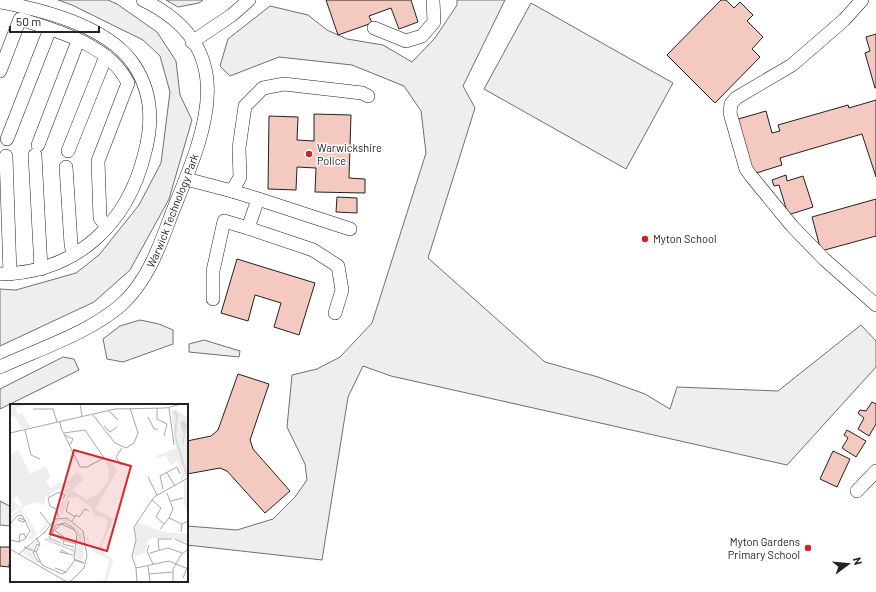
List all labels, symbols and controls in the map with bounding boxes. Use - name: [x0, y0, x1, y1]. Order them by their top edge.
- scale bar: [10, 8, 99, 34]
- text: 50 m: [16, 14, 41, 28]
- place label: Warwickshire Police: [317, 141, 382, 167]
- marker: Warwickshire Police: [304, 149, 314, 159]
- street label: Warwick Technology Park: [143, 152, 201, 270]
- place label: Myton School: [653, 232, 716, 245]
- marker: Myton School: [640, 234, 650, 244]
- inset map: [10, 404, 188, 582]
- place label: Myton Gardens Primary School: [728, 535, 800, 561]
- marker: Myton Gardens Primary School: [803, 543, 813, 553]
- north arrow: [828, 544, 868, 584]
- text: N: [851, 556, 865, 566]

